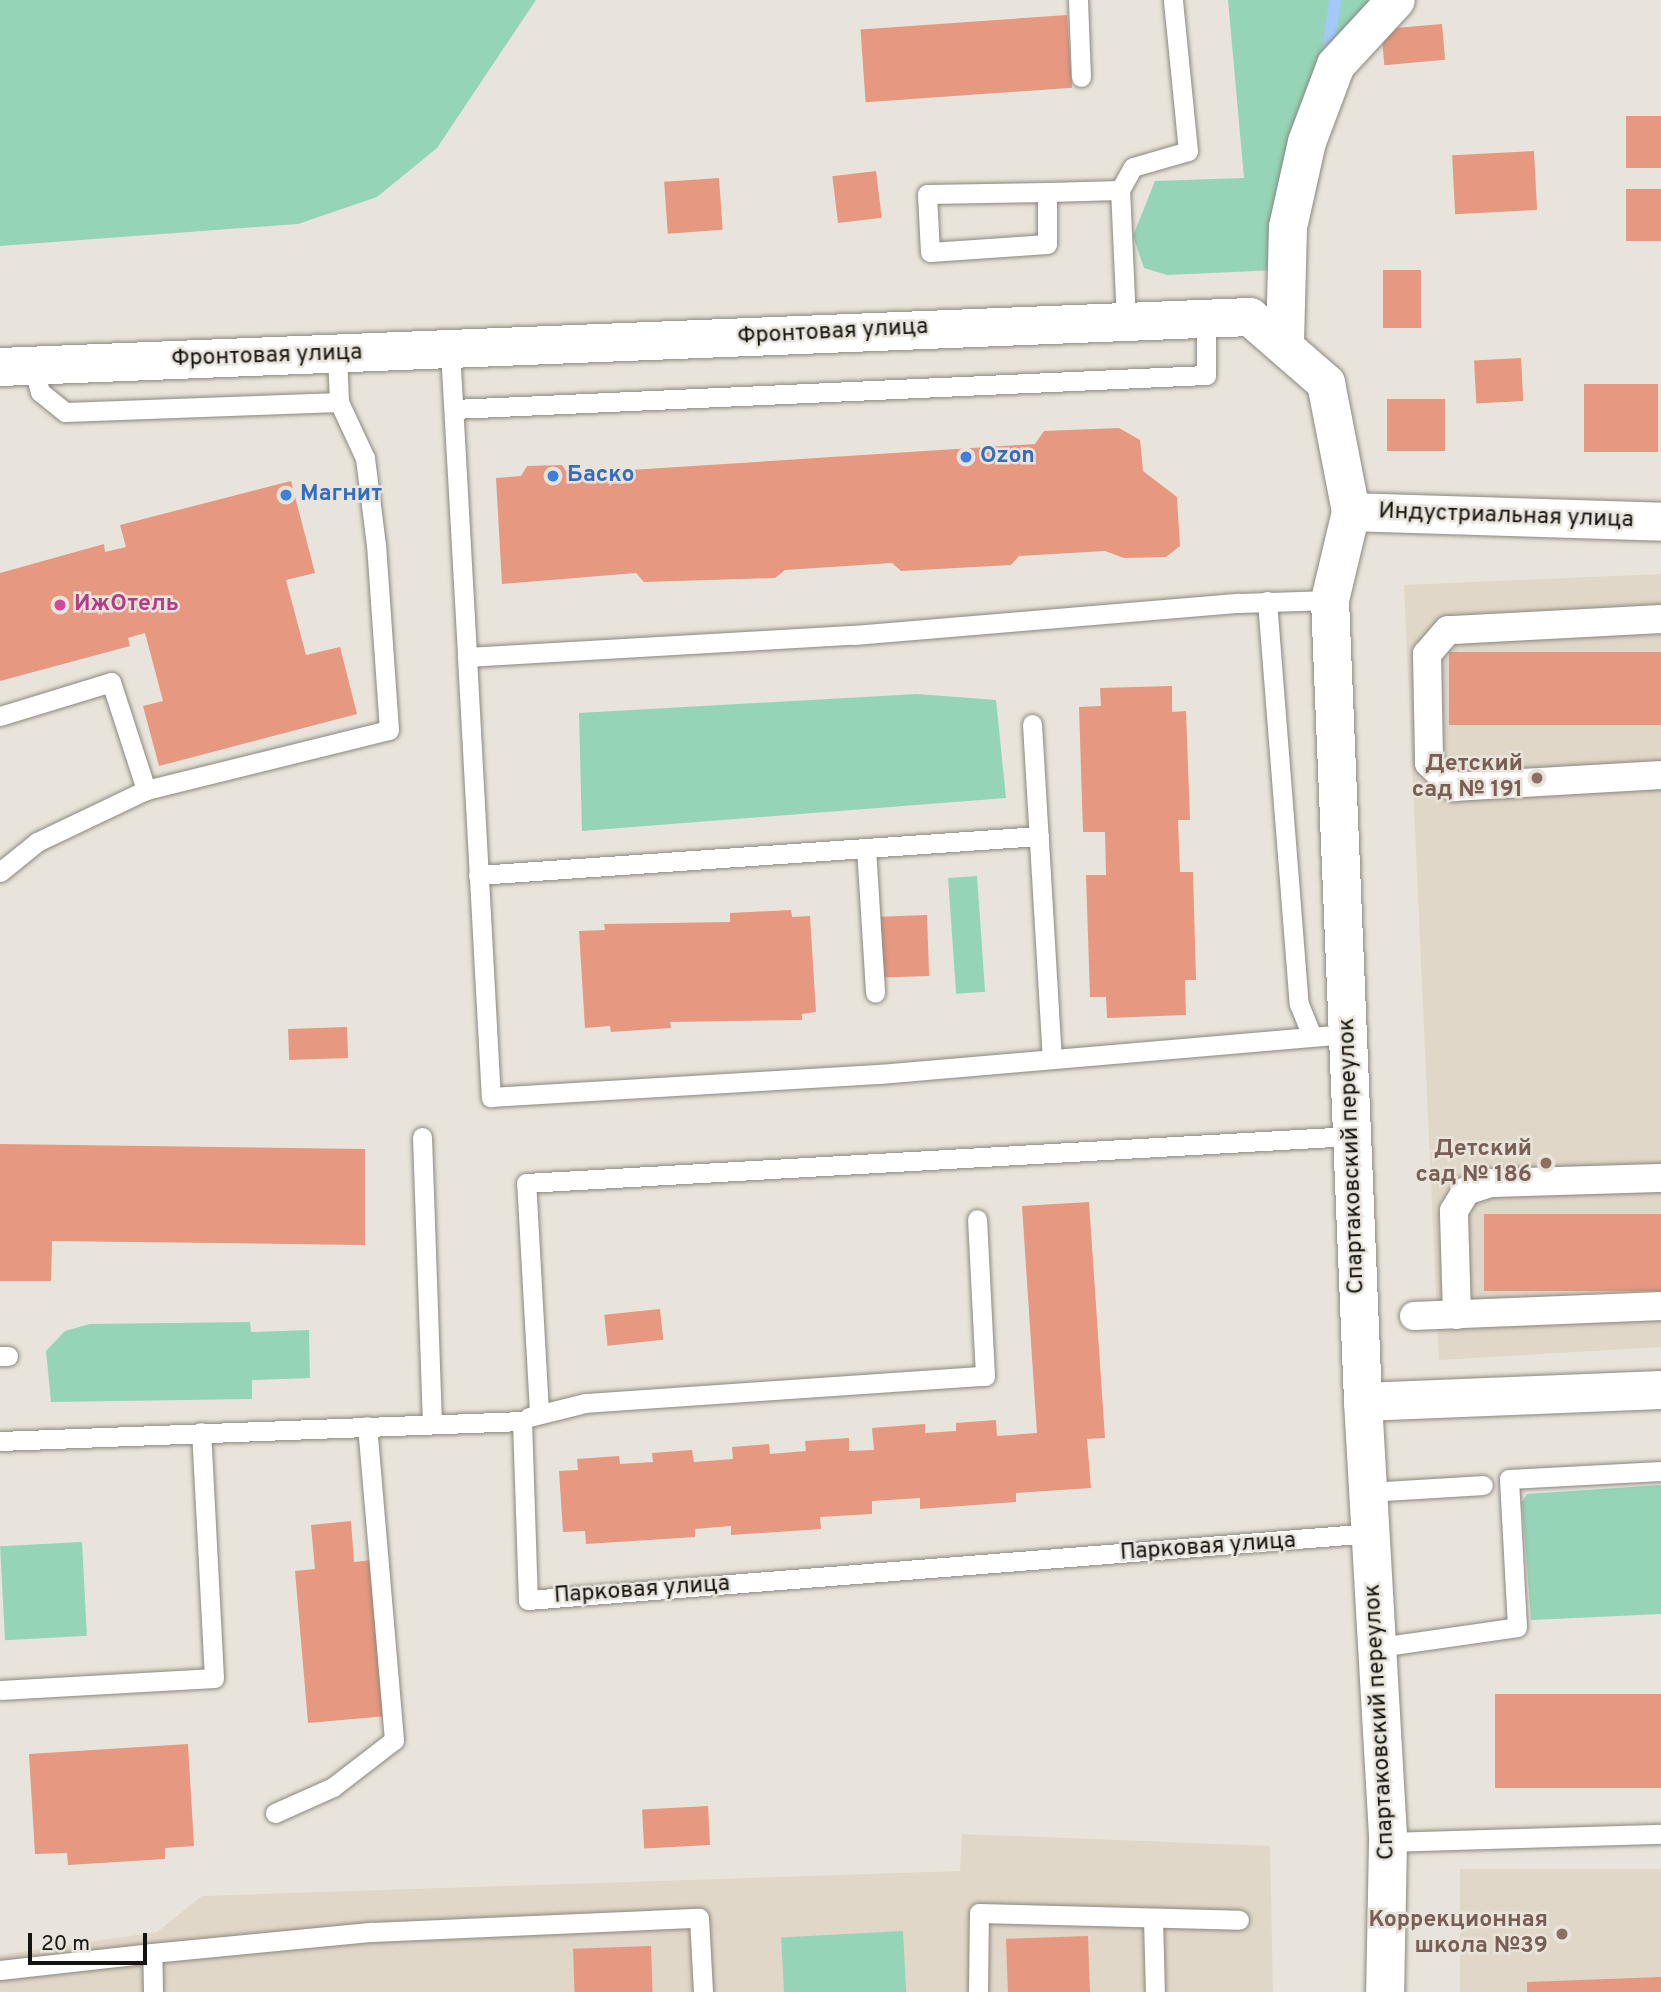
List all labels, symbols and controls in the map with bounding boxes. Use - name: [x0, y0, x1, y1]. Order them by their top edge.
- street label: Фронтовая улица: [737, 314, 929, 352]
- street label: Фронтовая улица: [171, 340, 363, 374]
- place label: Ozon: [980, 443, 1035, 471]
- marker: Ozon: [958, 449, 974, 465]
- place label: Баско: [567, 462, 634, 490]
- marker: Баско: [545, 468, 561, 484]
- place label: Магнит: [300, 481, 382, 509]
- marker: Магнит: [278, 487, 294, 503]
- street label: Индустриальная улица: [1378, 499, 1634, 535]
- place label: ИжОтель: [74, 591, 179, 619]
- marker: ИжОтель: [52, 597, 68, 613]
- place label: Детский сад № 191: [1412, 751, 1523, 805]
- marker: Детский сад № 191: [1529, 770, 1545, 786]
- street label: Спартаковский переулок: [1334, 1017, 1372, 1295]
- place label: Детский сад № 186: [1416, 1136, 1532, 1190]
- marker: Детский сад № 186: [1538, 1155, 1554, 1171]
- street label: Парковая улица: [1119, 1528, 1297, 1568]
- street label: Парковая улица: [553, 1571, 731, 1611]
- street label: Спартаковский переулок: [1360, 1583, 1402, 1861]
- place label: Коррекционная школа №39: [1368, 1907, 1548, 1961]
- scale bar: [32, 1918, 150, 1962]
- marker: Коррекционная школа №39: [1554, 1926, 1570, 1942]
- text: 20 m: [41, 1931, 90, 1958]

